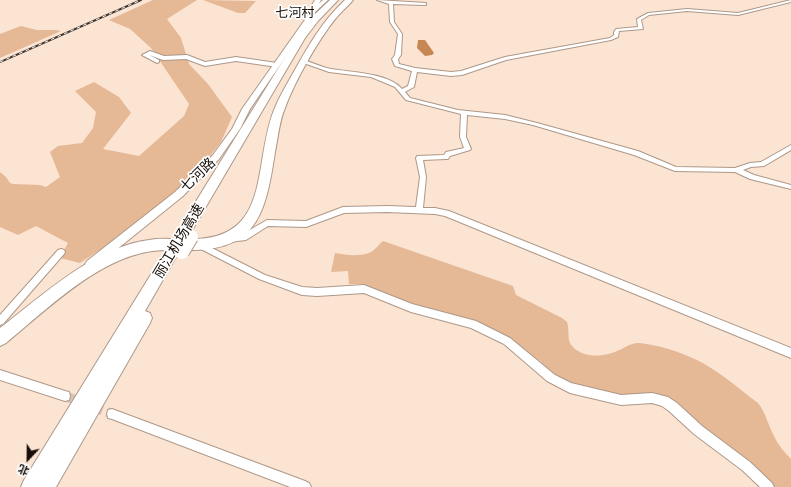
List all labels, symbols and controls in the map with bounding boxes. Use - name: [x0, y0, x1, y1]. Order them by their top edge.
- district label: 七河村: [276, 5, 314, 21]
- street label: 七河路: [177, 154, 219, 196]
- street label: 丽江机场高速: [150, 201, 208, 281]
- north arrow: [8, 439, 48, 479]
- text: 北: [16, 462, 31, 479]

